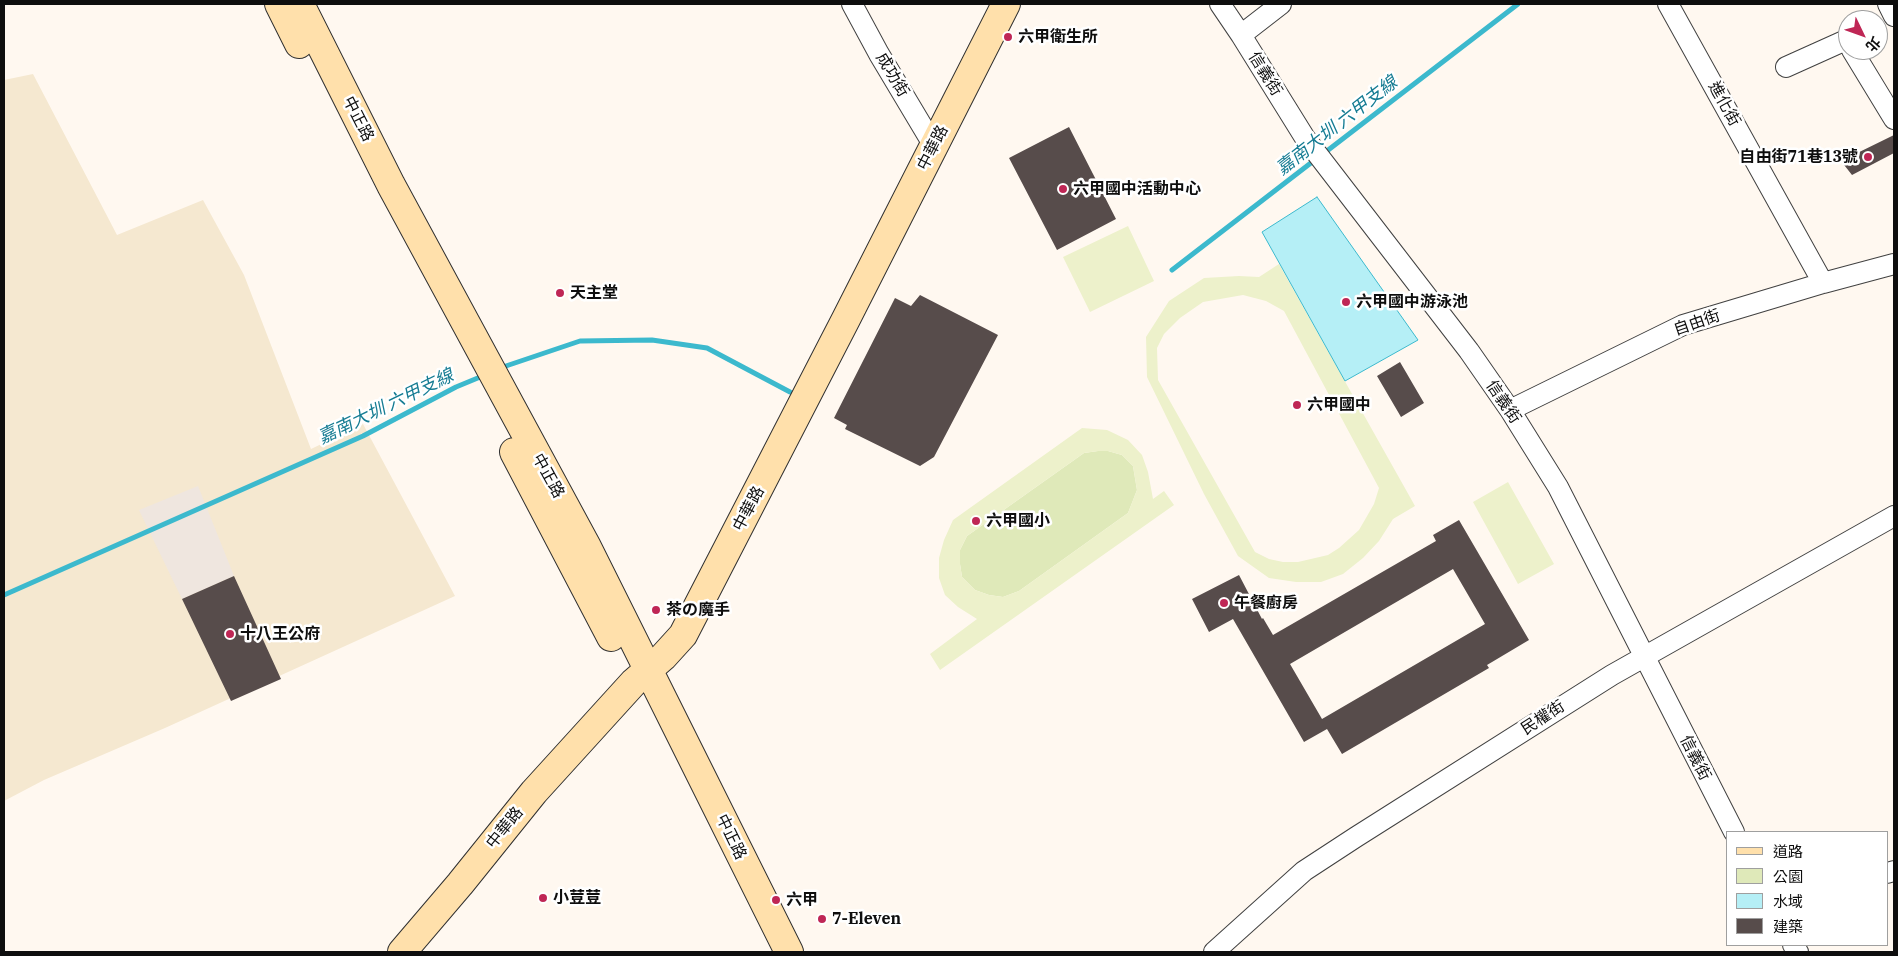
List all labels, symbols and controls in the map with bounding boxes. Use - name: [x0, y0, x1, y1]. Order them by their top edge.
- north arrow: [1838, 10, 1888, 60]
- place label: 六甲衛生所: [1018, 27, 1098, 47]
- marker: 六甲衛生所: [1002, 31, 1014, 43]
- text: 北: [1862, 33, 1885, 56]
- street label: 成功街: [871, 49, 913, 101]
- street label: 信義街: [1244, 49, 1286, 99]
- water label: 嘉南大圳 六甲支線: [1272, 72, 1402, 180]
- street label: 進化街: [1704, 78, 1744, 130]
- street label: 中正路: [339, 93, 377, 145]
- street label: 中華路: [914, 122, 952, 174]
- place label: 自由街71巷13號: [1740, 147, 1858, 167]
- marker: 自由街71巷13號: [1862, 151, 1874, 163]
- place label: 六甲國中活動中心: [1073, 179, 1201, 199]
- marker: 六甲國中活動中心: [1057, 183, 1069, 195]
- place label: 天主堂: [570, 283, 618, 303]
- marker: 天主堂: [554, 287, 566, 299]
- place label: 六甲國中游泳池: [1356, 292, 1468, 312]
- marker: 六甲國中游泳池: [1340, 296, 1352, 308]
- street label: 自由街: [1671, 306, 1723, 340]
- water label: 嘉南大圳 六甲支線: [315, 365, 457, 449]
- street label: 信義街: [1482, 377, 1524, 427]
- place label: 六甲國中: [1307, 395, 1371, 415]
- marker: 六甲國中: [1291, 399, 1303, 411]
- street label: 中正路: [528, 450, 568, 502]
- street label: 中華路: [729, 483, 769, 535]
- place label: 六甲國小: [986, 511, 1050, 531]
- marker: 六甲國小: [970, 515, 982, 527]
- place label: 午餐廚房: [1234, 593, 1298, 613]
- marker: 午餐廚房: [1218, 597, 1230, 609]
- place label: 茶の魔手: [666, 600, 730, 620]
- marker: 茶の魔手: [650, 604, 662, 616]
- place label: 十八王公府: [240, 624, 320, 644]
- marker: 十八王公府: [224, 628, 236, 640]
- street label: 民權街: [1518, 697, 1568, 739]
- street label: 信義街: [1676, 732, 1714, 784]
- street label: 中華路: [482, 803, 528, 853]
- street label: 中正路: [712, 811, 750, 863]
- legend: [1726, 831, 1888, 946]
- text: 道路: [1773, 842, 1803, 861]
- text: 公園: [1773, 867, 1803, 886]
- place label: 小荳荳: [553, 888, 601, 908]
- place label: 六甲: [786, 890, 818, 910]
- marker: 小荳荳: [537, 892, 549, 904]
- text: 水域: [1773, 892, 1803, 911]
- marker: 六甲: [770, 894, 782, 906]
- place label: 7-Eleven: [832, 909, 901, 929]
- marker: 7-Eleven: [816, 913, 828, 925]
- text: 建築: [1773, 917, 1803, 936]

